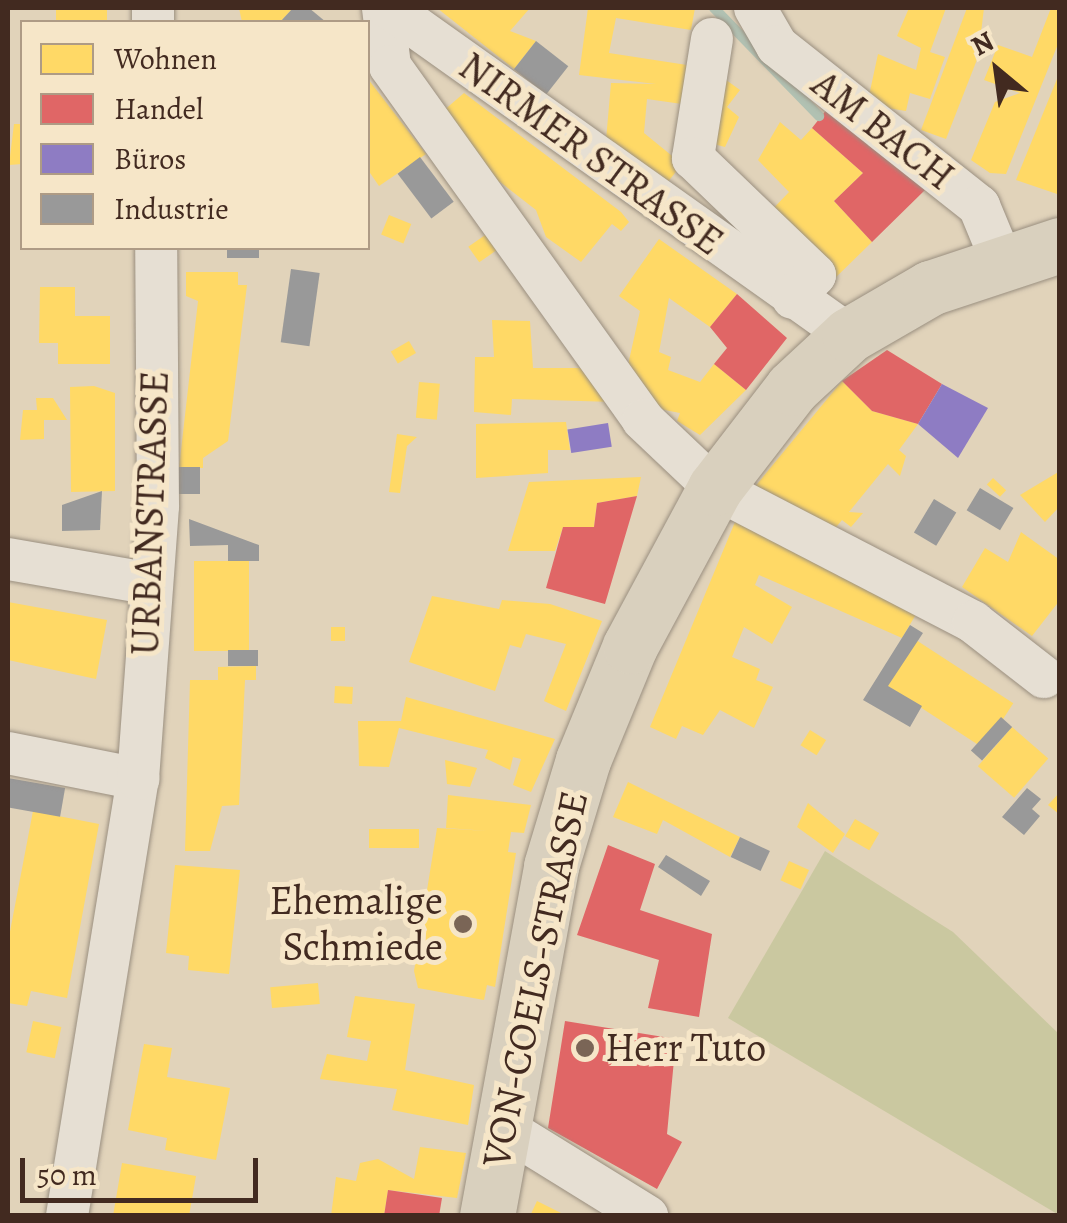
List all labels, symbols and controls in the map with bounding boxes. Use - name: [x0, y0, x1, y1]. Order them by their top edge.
- legend: [20, 20, 370, 250]
- north arrow: [947, 20, 1047, 120]
- text: N: [964, 22, 1001, 65]
- text: Wohnen: [114, 39, 217, 79]
- street label: NIRMER STRASSE: [450, 42, 732, 266]
- street label: AM BACH: [802, 60, 964, 200]
- text: Handel: [114, 89, 203, 129]
- text: Büros: [114, 139, 186, 179]
- text: Industrie: [114, 189, 229, 229]
- street label: URBANSTRASSE: [121, 370, 179, 656]
- street label: VON-COELS-STRASSE: [472, 787, 598, 1171]
- place label: Ehemalige Schmiede: [269, 877, 443, 971]
- marker: Ehemalige Schmiede: [452, 913, 474, 935]
- place label: Herr Tuto: [605, 1024, 766, 1072]
- marker: Herr Tuto: [574, 1037, 596, 1059]
- scale bar: [25, 1138, 262, 1200]
- text: 50 m: [37, 1155, 97, 1195]

